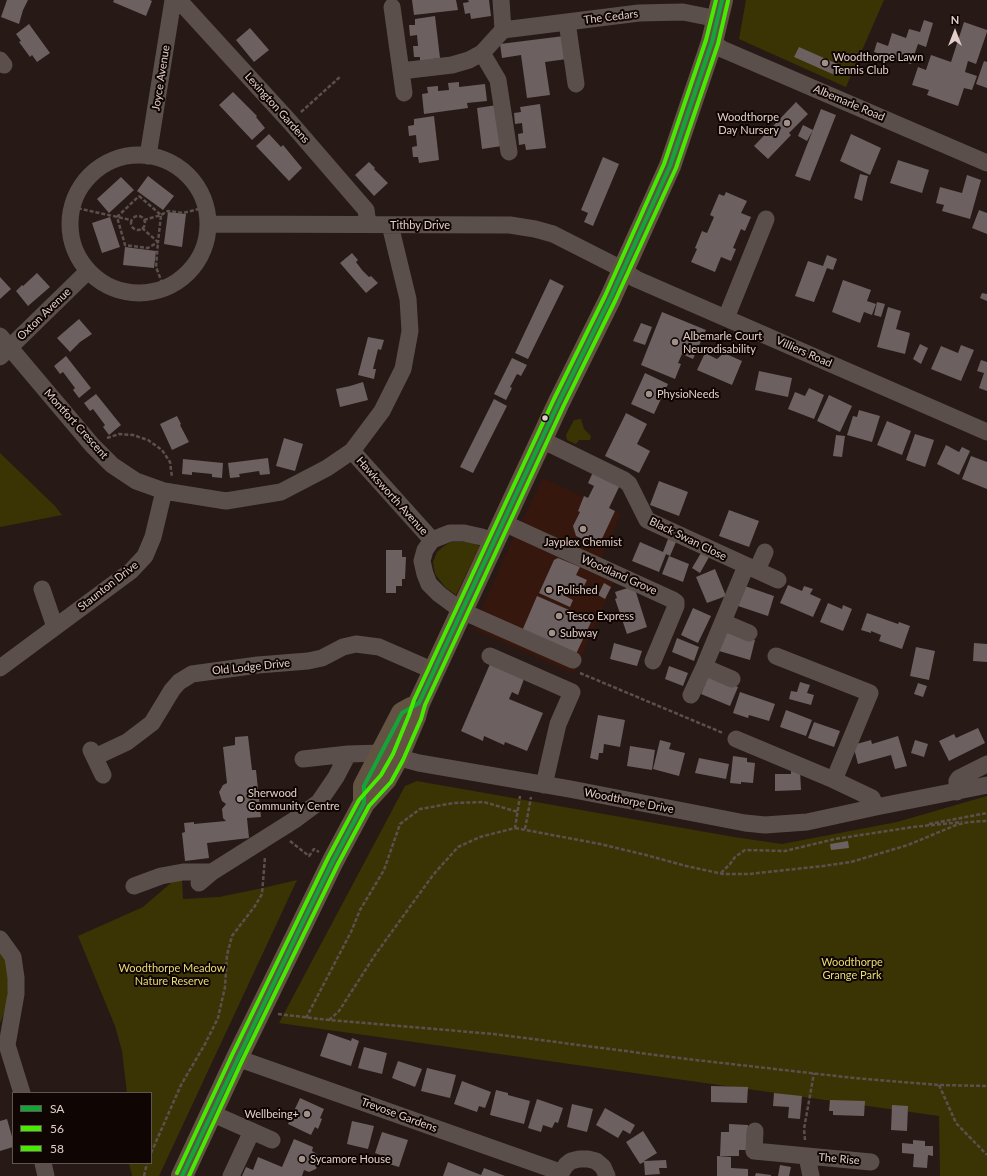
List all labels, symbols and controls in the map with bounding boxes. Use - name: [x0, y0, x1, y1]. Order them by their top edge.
- street label: The Cedars: [583, 7, 639, 27]
- north arrow: [935, 12, 975, 52]
- text: N: [951, 13, 959, 26]
- street label: Joyce Avenue: [149, 44, 173, 112]
- place label: Woodthorpe Lawn Tennis Club: [833, 50, 923, 76]
- marker: Woodthorpe Lawn Tennis Club: [820, 58, 830, 68]
- street label: Lexington Gardens: [242, 70, 312, 146]
- street label: Albemarle Road: [811, 82, 887, 124]
- place label: Woodthorpe Day Nursery: [717, 110, 779, 136]
- marker: Woodthorpe Day Nursery: [782, 118, 792, 128]
- street label: Tithby Drive: [390, 218, 450, 232]
- street label: Oxton Avenue: [14, 285, 74, 343]
- place label: Albemarle Court Neurodisability: [683, 329, 762, 355]
- street label: Villiers Road: [774, 334, 834, 370]
- marker: Albemarle Court Neurodisability: [670, 337, 680, 347]
- street label: Montfort Crescent: [41, 386, 111, 462]
- place label: PhysioNeeds: [657, 387, 719, 401]
- marker: PhysioNeeds: [644, 389, 654, 399]
- unlabelled marker: [540, 413, 550, 423]
- street label: Hawksworth Avenue: [353, 454, 431, 538]
- street label: Black Swan Close: [647, 515, 729, 563]
- marker: Jayplex Chemist: [578, 524, 588, 534]
- place label: Jayplex Chemist: [544, 535, 622, 549]
- street label: Woodland Grove: [579, 552, 659, 598]
- street label: Staunton Drive: [75, 558, 141, 614]
- place label: Polished: [557, 583, 598, 597]
- marker: Polished: [544, 585, 554, 595]
- place label: Tesco Express: [567, 609, 634, 623]
- marker: Tesco Express: [554, 611, 564, 621]
- place label: Subway: [560, 626, 598, 640]
- marker: Subway: [547, 628, 557, 638]
- street label: Old Lodge Drive: [211, 656, 291, 678]
- place label: Sherwood Community Centre: [248, 786, 340, 812]
- street label: Woodthorpe Drive: [583, 786, 675, 816]
- marker: Sherwood Community Centre: [235, 794, 245, 804]
- park label: Woodthorpe Grange Park: [821, 955, 883, 981]
- park label: Woodthorpe Meadow Nature Reserve: [119, 961, 225, 987]
- legend: [12, 1092, 152, 1164]
- street label: Trevose Gardens: [359, 1095, 439, 1135]
- text: SA: [50, 1101, 64, 1116]
- place label: Wellbeing+: [244, 1107, 299, 1121]
- marker: Wellbeing+: [302, 1109, 312, 1119]
- text: 56: [50, 1121, 64, 1136]
- text: 58: [50, 1141, 64, 1156]
- street label: The Rise: [818, 1151, 860, 1167]
- place label: Sycamore House: [310, 1152, 391, 1166]
- marker: Sycamore House: [297, 1154, 307, 1164]

